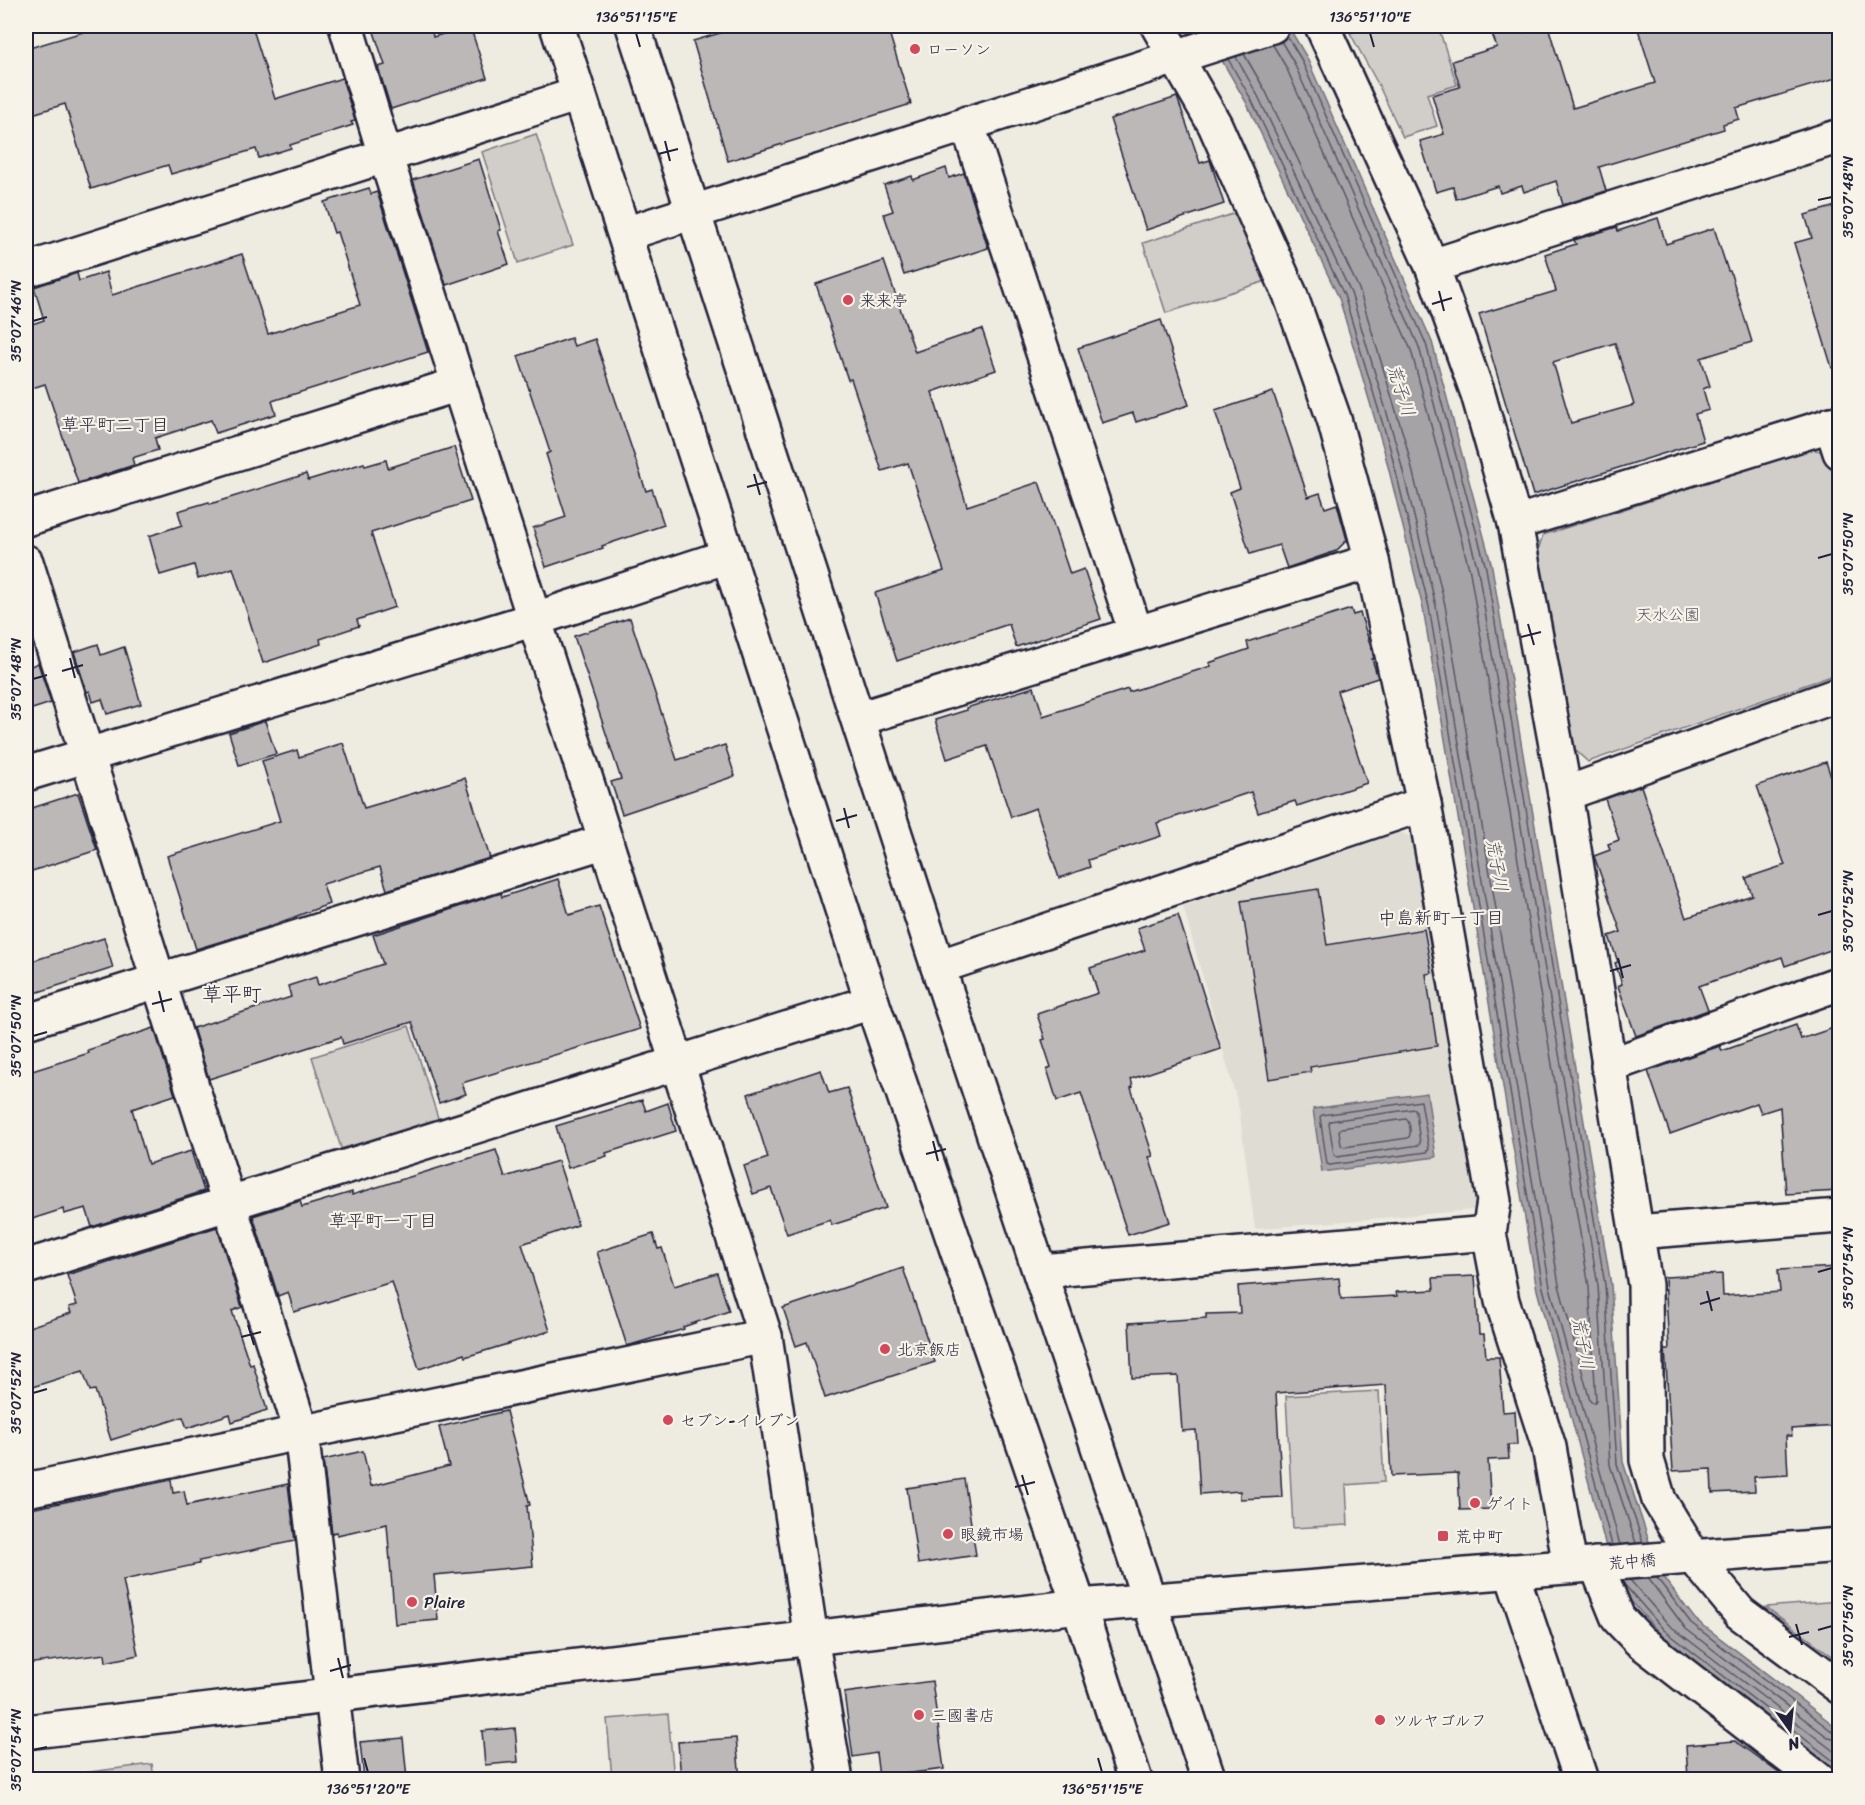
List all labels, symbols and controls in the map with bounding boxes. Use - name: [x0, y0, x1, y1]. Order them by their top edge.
- text: 136°51'15"E: [596, 4, 678, 30]
- text: 136°51'10"E: [1329, 4, 1412, 30]
- place label: ローソン: [927, 35, 991, 64]
- marker: ローソン: [908, 42, 922, 56]
- text: 35°07'48"N: [1835, 155, 1861, 238]
- text: 35°07'46"N: [3, 279, 29, 362]
- place label: 来来亭: [860, 286, 908, 315]
- marker: 来来亭: [841, 293, 855, 307]
- water label: 荒子川: [1377, 359, 1425, 421]
- district label: 草平町二丁目: [61, 409, 169, 441]
- text: 35°07'50"N: [1835, 512, 1861, 595]
- park label: 天水公園: [1636, 600, 1700, 629]
- text: 35°07'48"N: [3, 637, 29, 720]
- water label: 荒子川: [1477, 836, 1517, 894]
- text: 35°07'52"N: [1835, 869, 1861, 952]
- district label: 中島新町一丁目: [1378, 902, 1504, 934]
- district label: 草平町: [202, 977, 262, 1012]
- text: 35°07'50"N: [3, 994, 29, 1077]
- district label: 草平町一丁目: [329, 1205, 437, 1237]
- text: 35°07'54"N: [1835, 1226, 1861, 1309]
- water label: 荒子川: [1562, 1313, 1604, 1373]
- place label: 北京飯店: [897, 1335, 961, 1364]
- marker: 北京飯店: [878, 1342, 892, 1356]
- text: 35°07'52"N: [3, 1351, 29, 1434]
- place label: セブン-イレブン: [680, 1406, 799, 1435]
- marker: セブン-イレブン: [661, 1413, 675, 1427]
- place label: ゲイト: [1487, 1489, 1533, 1518]
- marker: ゲイト: [1468, 1496, 1482, 1510]
- place label: 眼鏡市場: [960, 1520, 1024, 1549]
- place label: 荒中町: [1455, 1522, 1503, 1551]
- marker: 眼鏡市場: [941, 1527, 955, 1541]
- marker: 荒中町: [1436, 1529, 1450, 1543]
- street label: 荒中橋: [1607, 1545, 1657, 1578]
- text: 35°07'56"N: [1835, 1585, 1861, 1667]
- place label: Plaire: [424, 1588, 465, 1617]
- marker: Plaire: [405, 1595, 419, 1609]
- north arrow: [1760, 1700, 1820, 1760]
- place label: 三國書店: [931, 1701, 995, 1730]
- place label: ツルヤゴルフ: [1392, 1706, 1487, 1735]
- text: 35°07'54"N: [3, 1708, 29, 1791]
- marker: 三國書店: [912, 1708, 926, 1722]
- marker: ツルヤゴルフ: [1373, 1713, 1387, 1727]
- text: N: [1784, 1728, 1804, 1760]
- text: 136°51'20"E: [326, 1776, 411, 1802]
- text: 136°51'15"E: [1062, 1776, 1144, 1802]

